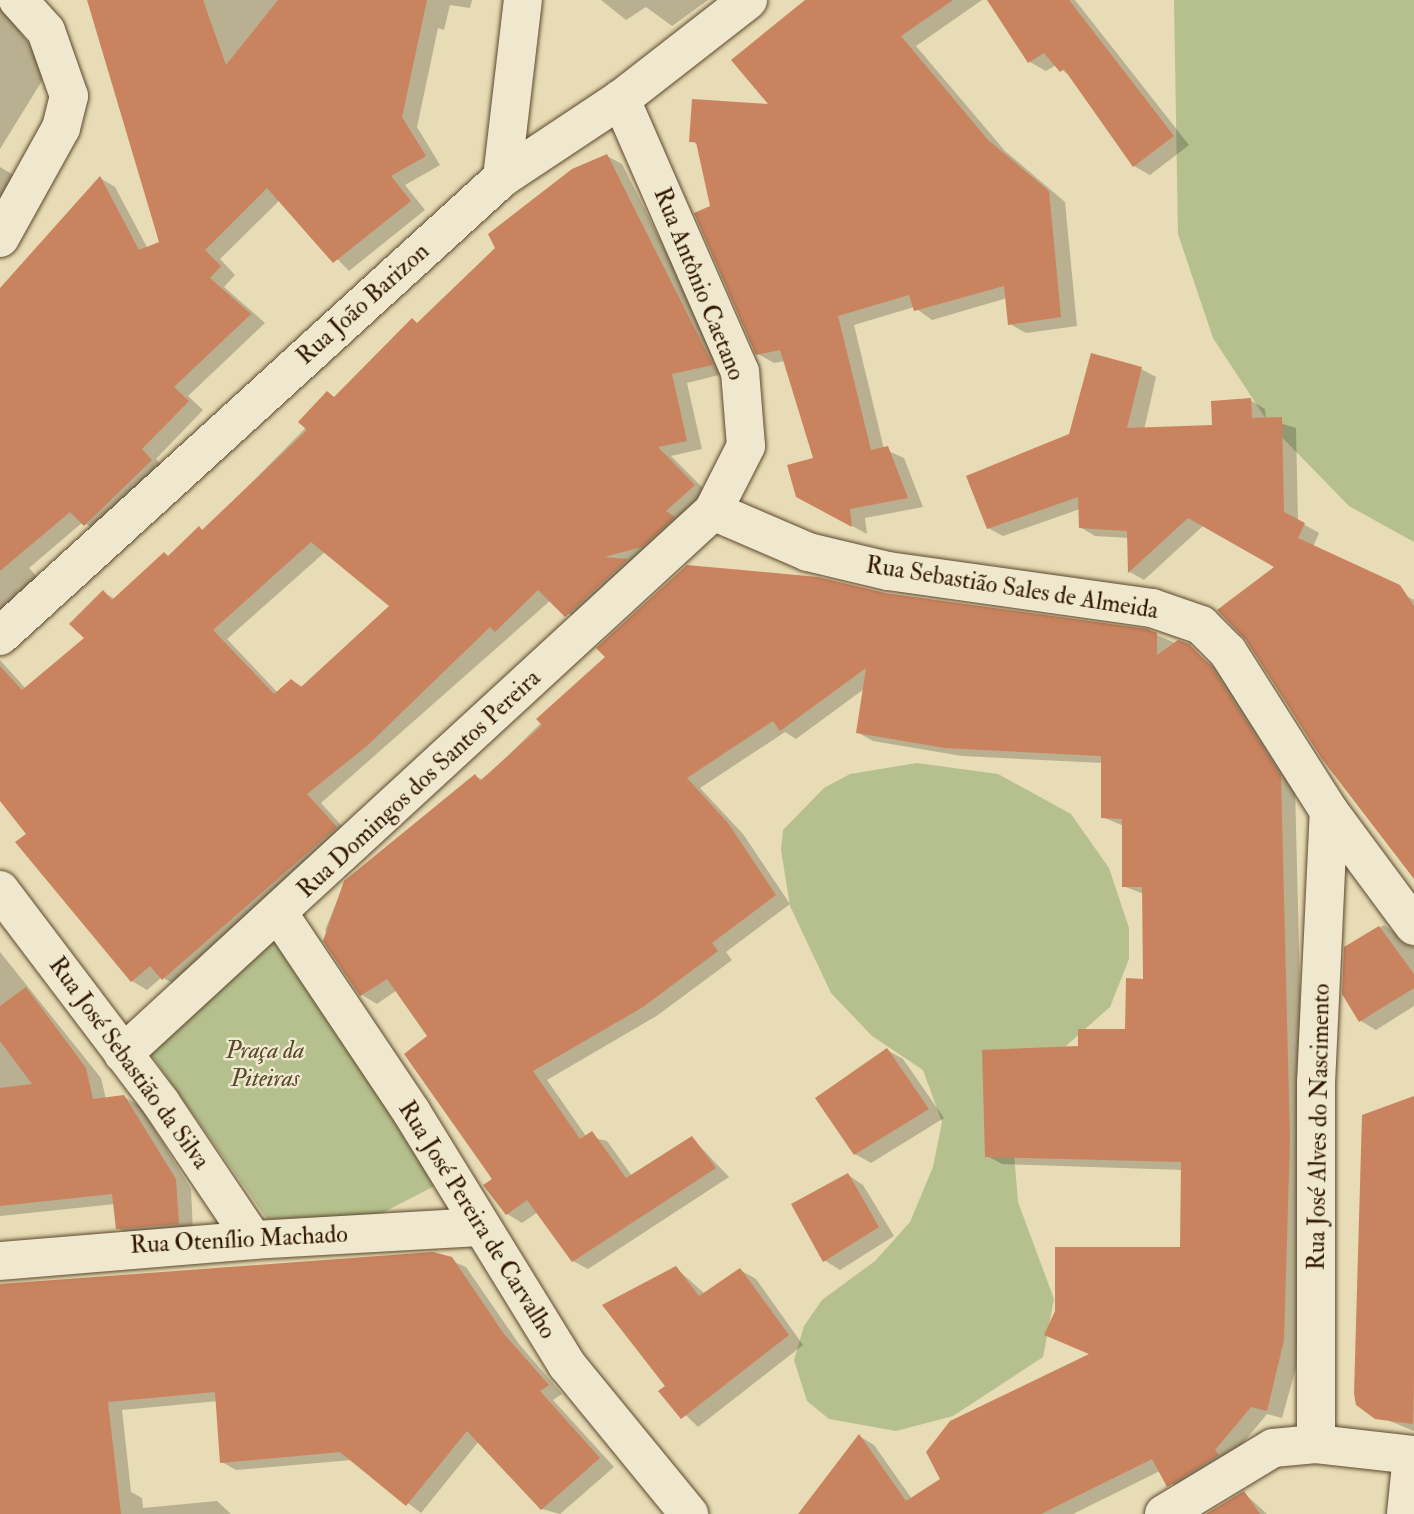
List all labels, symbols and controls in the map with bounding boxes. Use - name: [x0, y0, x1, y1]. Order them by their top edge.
- street label: Rua Antônio Caetano: [647, 184, 751, 384]
- street label: Rua João Barizon: [291, 237, 435, 371]
- street label: Rua Sebastião Sales de Almeida: [864, 551, 1160, 625]
- street label: Rua Domingos dos Santos Pereira: [292, 664, 546, 904]
- street label: Rua José Sebastião da Silva: [42, 951, 216, 1175]
- street label: Rua José Alves do Nascimento: [1302, 983, 1336, 1271]
- park label: Praça da Piteiras: [226, 1037, 304, 1093]
- street label: Rua José Pereira de Carvalho: [392, 1096, 562, 1344]
- street label: Rua Otenílio Machado: [129, 1220, 349, 1260]

